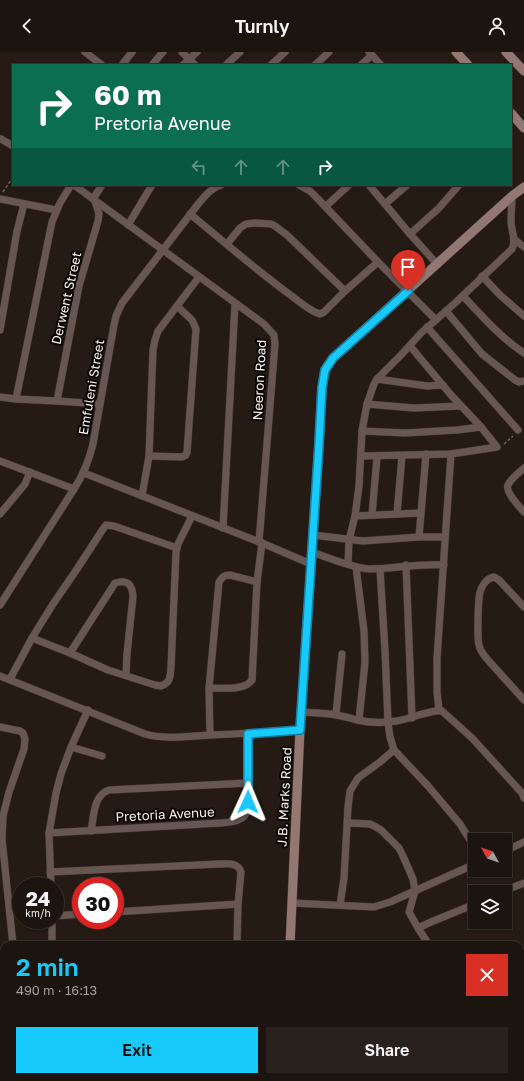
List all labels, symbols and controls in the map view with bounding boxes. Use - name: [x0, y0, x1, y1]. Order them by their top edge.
- icon: back: [16, 15, 38, 37]
- text: Turnly: [235, 15, 289, 37]
- icon: person: [486, 15, 508, 37]
- text: 60 m: [94, 78, 161, 111]
- icon: right: [28, 80, 80, 132]
- text: Pretoria Avenue: [94, 112, 231, 134]
- icon: left: [188, 156, 210, 178]
- icon: ahead: [230, 156, 252, 178]
- icon: ahead: [272, 156, 294, 178]
- icon: right: [314, 156, 336, 178]
- street label: Derwent Street: [48, 250, 84, 346]
- pin: [391, 250, 425, 291]
- icon: arrive: [397, 256, 419, 278]
- street label: Emfuleni Street: [75, 338, 107, 436]
- street label: Neeron Road: [249, 339, 269, 421]
- street label: J.B. Marks Road: [273, 747, 295, 847]
- position arrow: [227, 781, 269, 823]
- street label: Pretoria Avenue: [115, 803, 215, 825]
- north arrow: [468, 833, 512, 877]
- map controls: [468, 833, 512, 929]
- speed limit sign: 30: [72, 877, 124, 929]
- button: layers: [468, 885, 512, 929]
- text: 24: [26, 886, 50, 910]
- text: km/h: [25, 907, 51, 919]
- text: 2 min: [16, 952, 78, 981]
- button: close: [466, 954, 508, 996]
- text: 490 m · 16:13: [16, 982, 97, 998]
- button: Exit: [16, 1027, 258, 1073]
- button: Share: [266, 1027, 508, 1073]

